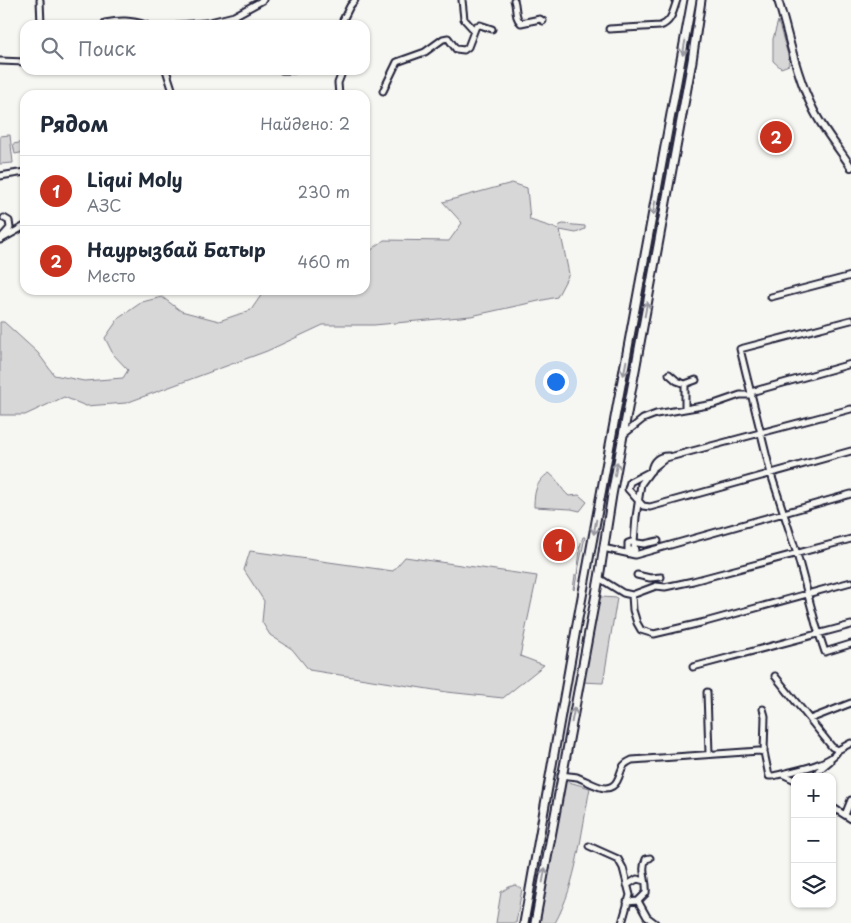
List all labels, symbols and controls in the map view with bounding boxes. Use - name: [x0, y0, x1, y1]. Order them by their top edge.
- search box: [20, 20, 370, 75]
- icon: search: [38, 34, 66, 62]
- text: Поиск: [78, 34, 136, 62]
- one-way arrow: [678, 40, 688, 56]
- text: Рядом: [40, 107, 108, 139]
- text: Найдено: 2: [260, 111, 350, 135]
- pin: 2: [760, 118, 792, 156]
- text: Liqui Moly: [87, 165, 183, 193]
- text: 1: [52, 179, 60, 203]
- text: 230 m: [298, 179, 350, 203]
- text: АЗС: [87, 193, 122, 217]
- one-way arrow: [649, 199, 659, 215]
- text: Наурызбай Батыр: [87, 235, 266, 263]
- text: 2: [50, 249, 62, 273]
- text: 460 m: [298, 249, 350, 273]
- text: Место: [87, 263, 136, 287]
- one-way arrow: [641, 302, 651, 318]
- one-way arrow: [619, 359, 629, 375]
- your location: [543, 369, 569, 395]
- one-way arrow: [612, 461, 622, 477]
- one-way arrow: [590, 519, 600, 535]
- pin: 1: [543, 526, 575, 564]
- one-way arrow: [568, 707, 578, 723]
- map controls: [791, 773, 836, 908]
- button: +: [791, 773, 836, 818]
- button: −: [791, 818, 836, 863]
- button: layers: [791, 863, 836, 908]
- one-way arrow: [539, 867, 549, 883]

